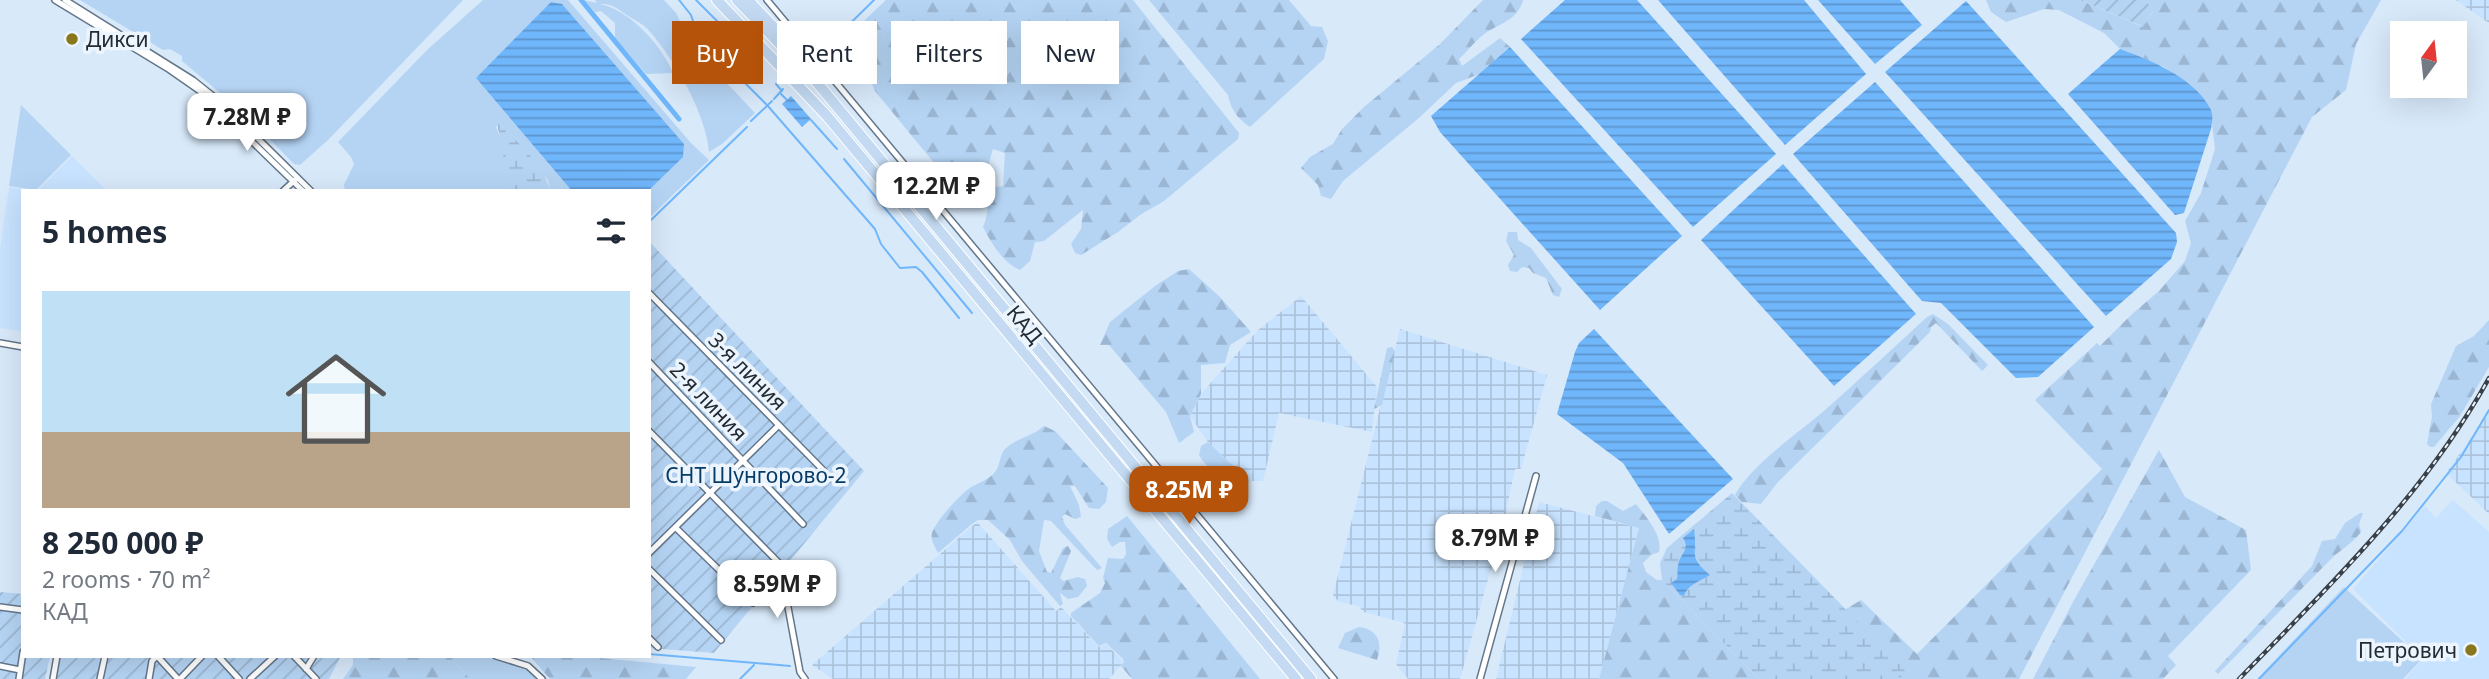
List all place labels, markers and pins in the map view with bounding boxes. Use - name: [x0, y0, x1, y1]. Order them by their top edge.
- place label: Дикси: [86, 25, 148, 53]
- marker: Дикси: [64, 31, 80, 47]
- pin: 7.28M ₽: [182, 94, 312, 153]
- pin: 12.2M ₽: [871, 162, 1001, 222]
- pin: 8.25M ₽: [1124, 466, 1254, 526]
- pin: 8.79M ₽: [1430, 514, 1560, 574]
- pin: 8.59M ₽: [712, 560, 842, 620]
- place label: Петрович: [2358, 636, 2457, 664]
- marker: Петрович: [2463, 642, 2479, 658]

